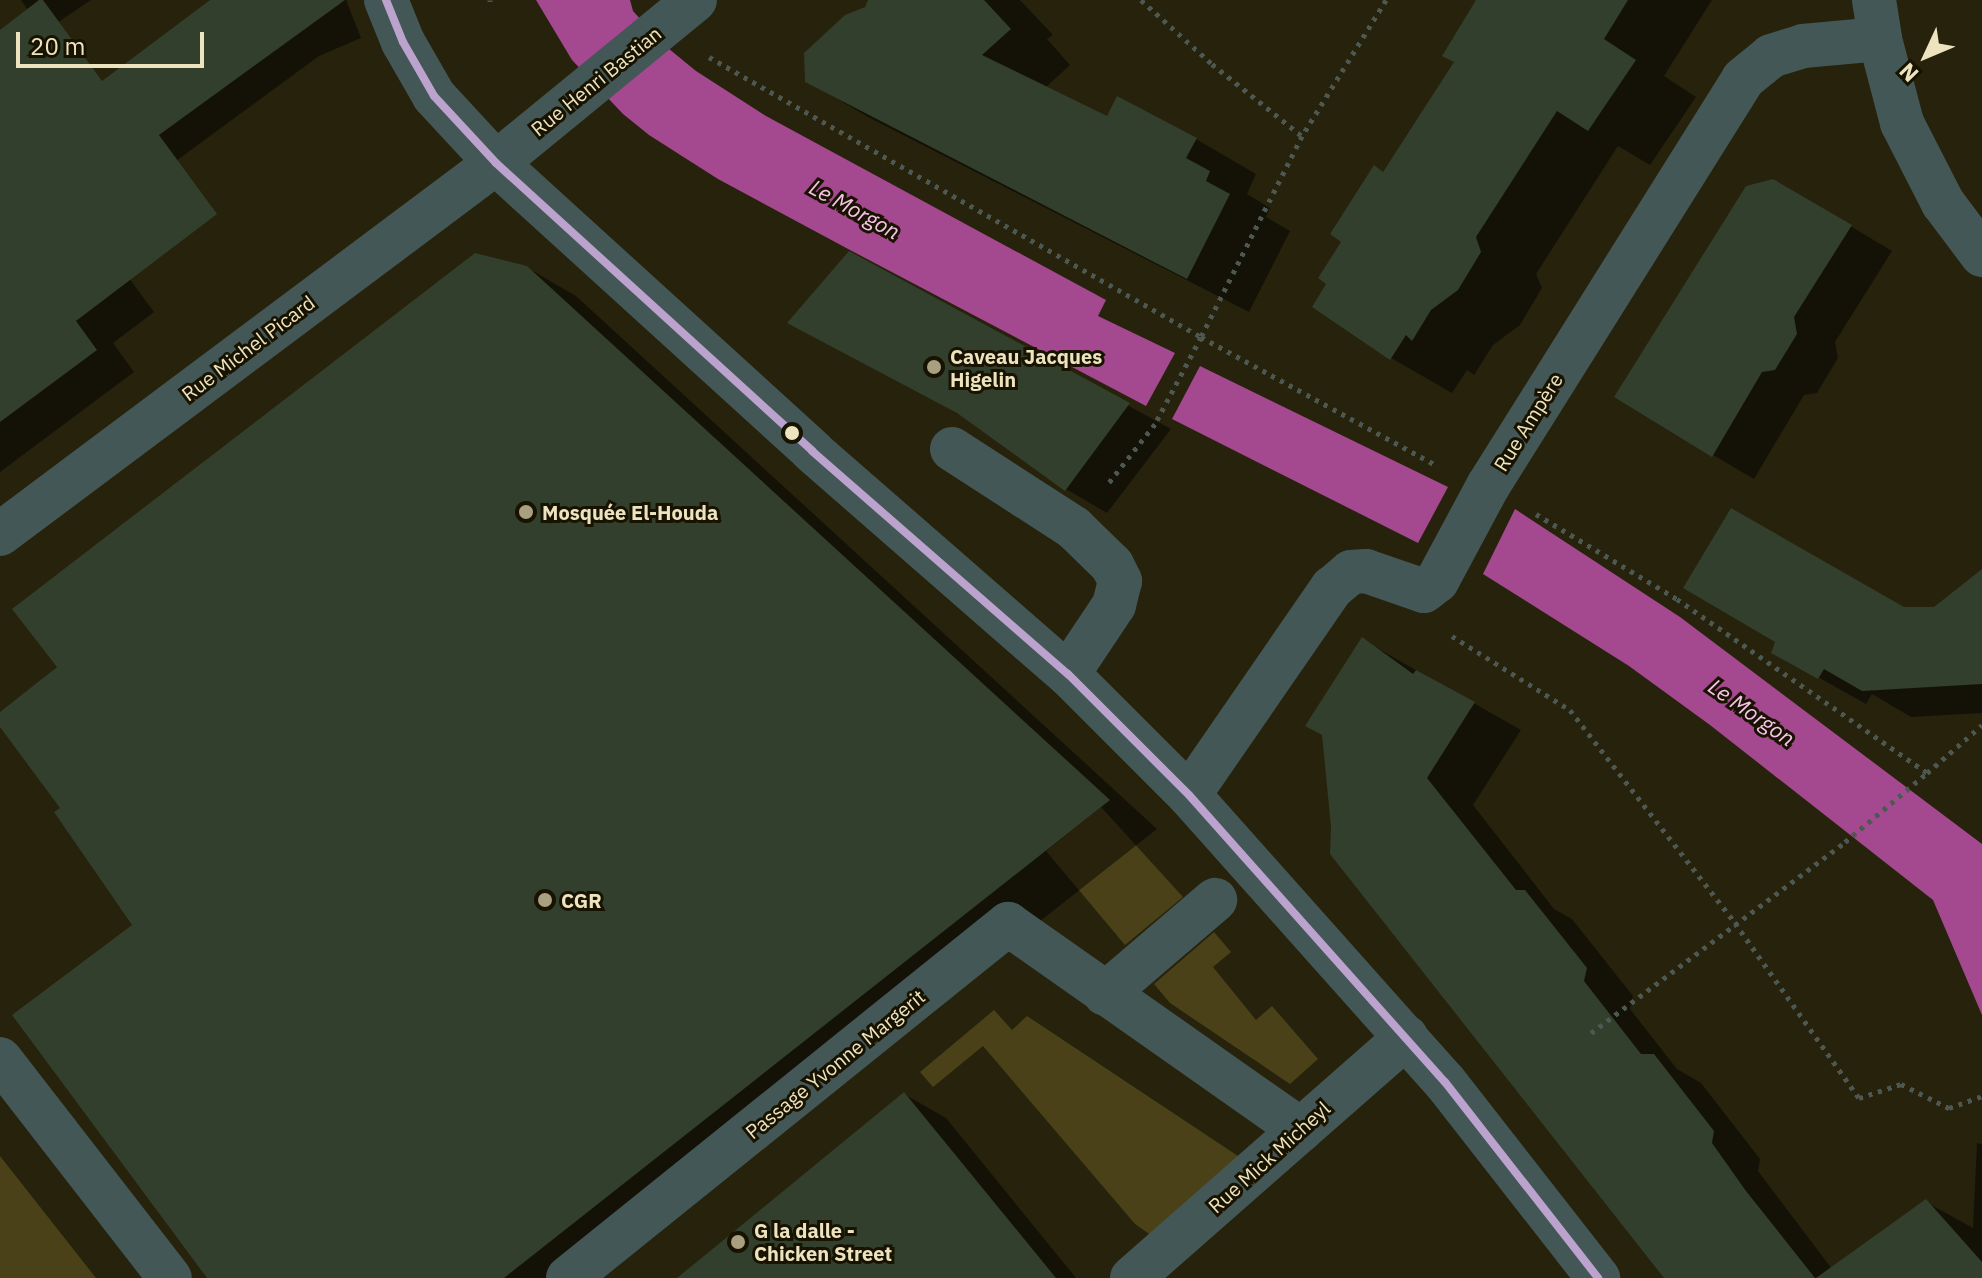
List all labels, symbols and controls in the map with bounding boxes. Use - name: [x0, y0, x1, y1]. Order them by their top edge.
- scale bar: [20, 16, 208, 66]
- north arrow: [1886, 16, 1966, 96]
- street label: Rue Henri Bastian: [526, 21, 666, 141]
- text: 20 m: [30, 30, 85, 62]
- text: N: [1892, 57, 1924, 89]
- water label: Le Morgon: [805, 173, 905, 245]
- street label: Rue Michel Picard: [177, 290, 319, 406]
- place label: Caveau Jacques Higelin: [950, 344, 1102, 391]
- marker: Caveau Jacques Higelin: [925, 358, 943, 376]
- street label: Rue Ampère: [1488, 369, 1568, 475]
- unlabelled marker: [784, 425, 800, 441]
- place label: Mosquée El-Houda: [542, 500, 718, 524]
- marker: Mosquée El-Houda: [517, 503, 535, 521]
- water label: Le Morgon: [1704, 673, 1800, 751]
- place label: CGR: [561, 888, 602, 912]
- marker: CGR: [536, 891, 554, 909]
- street label: Passage Yvonne Margerit: [740, 984, 930, 1144]
- street label: Rue Mick Micheyl: [1203, 1096, 1335, 1218]
- place label: G la dalle - Chicken Street: [754, 1218, 892, 1265]
- marker: G la dalle - Chicken Street: [729, 1233, 747, 1251]

